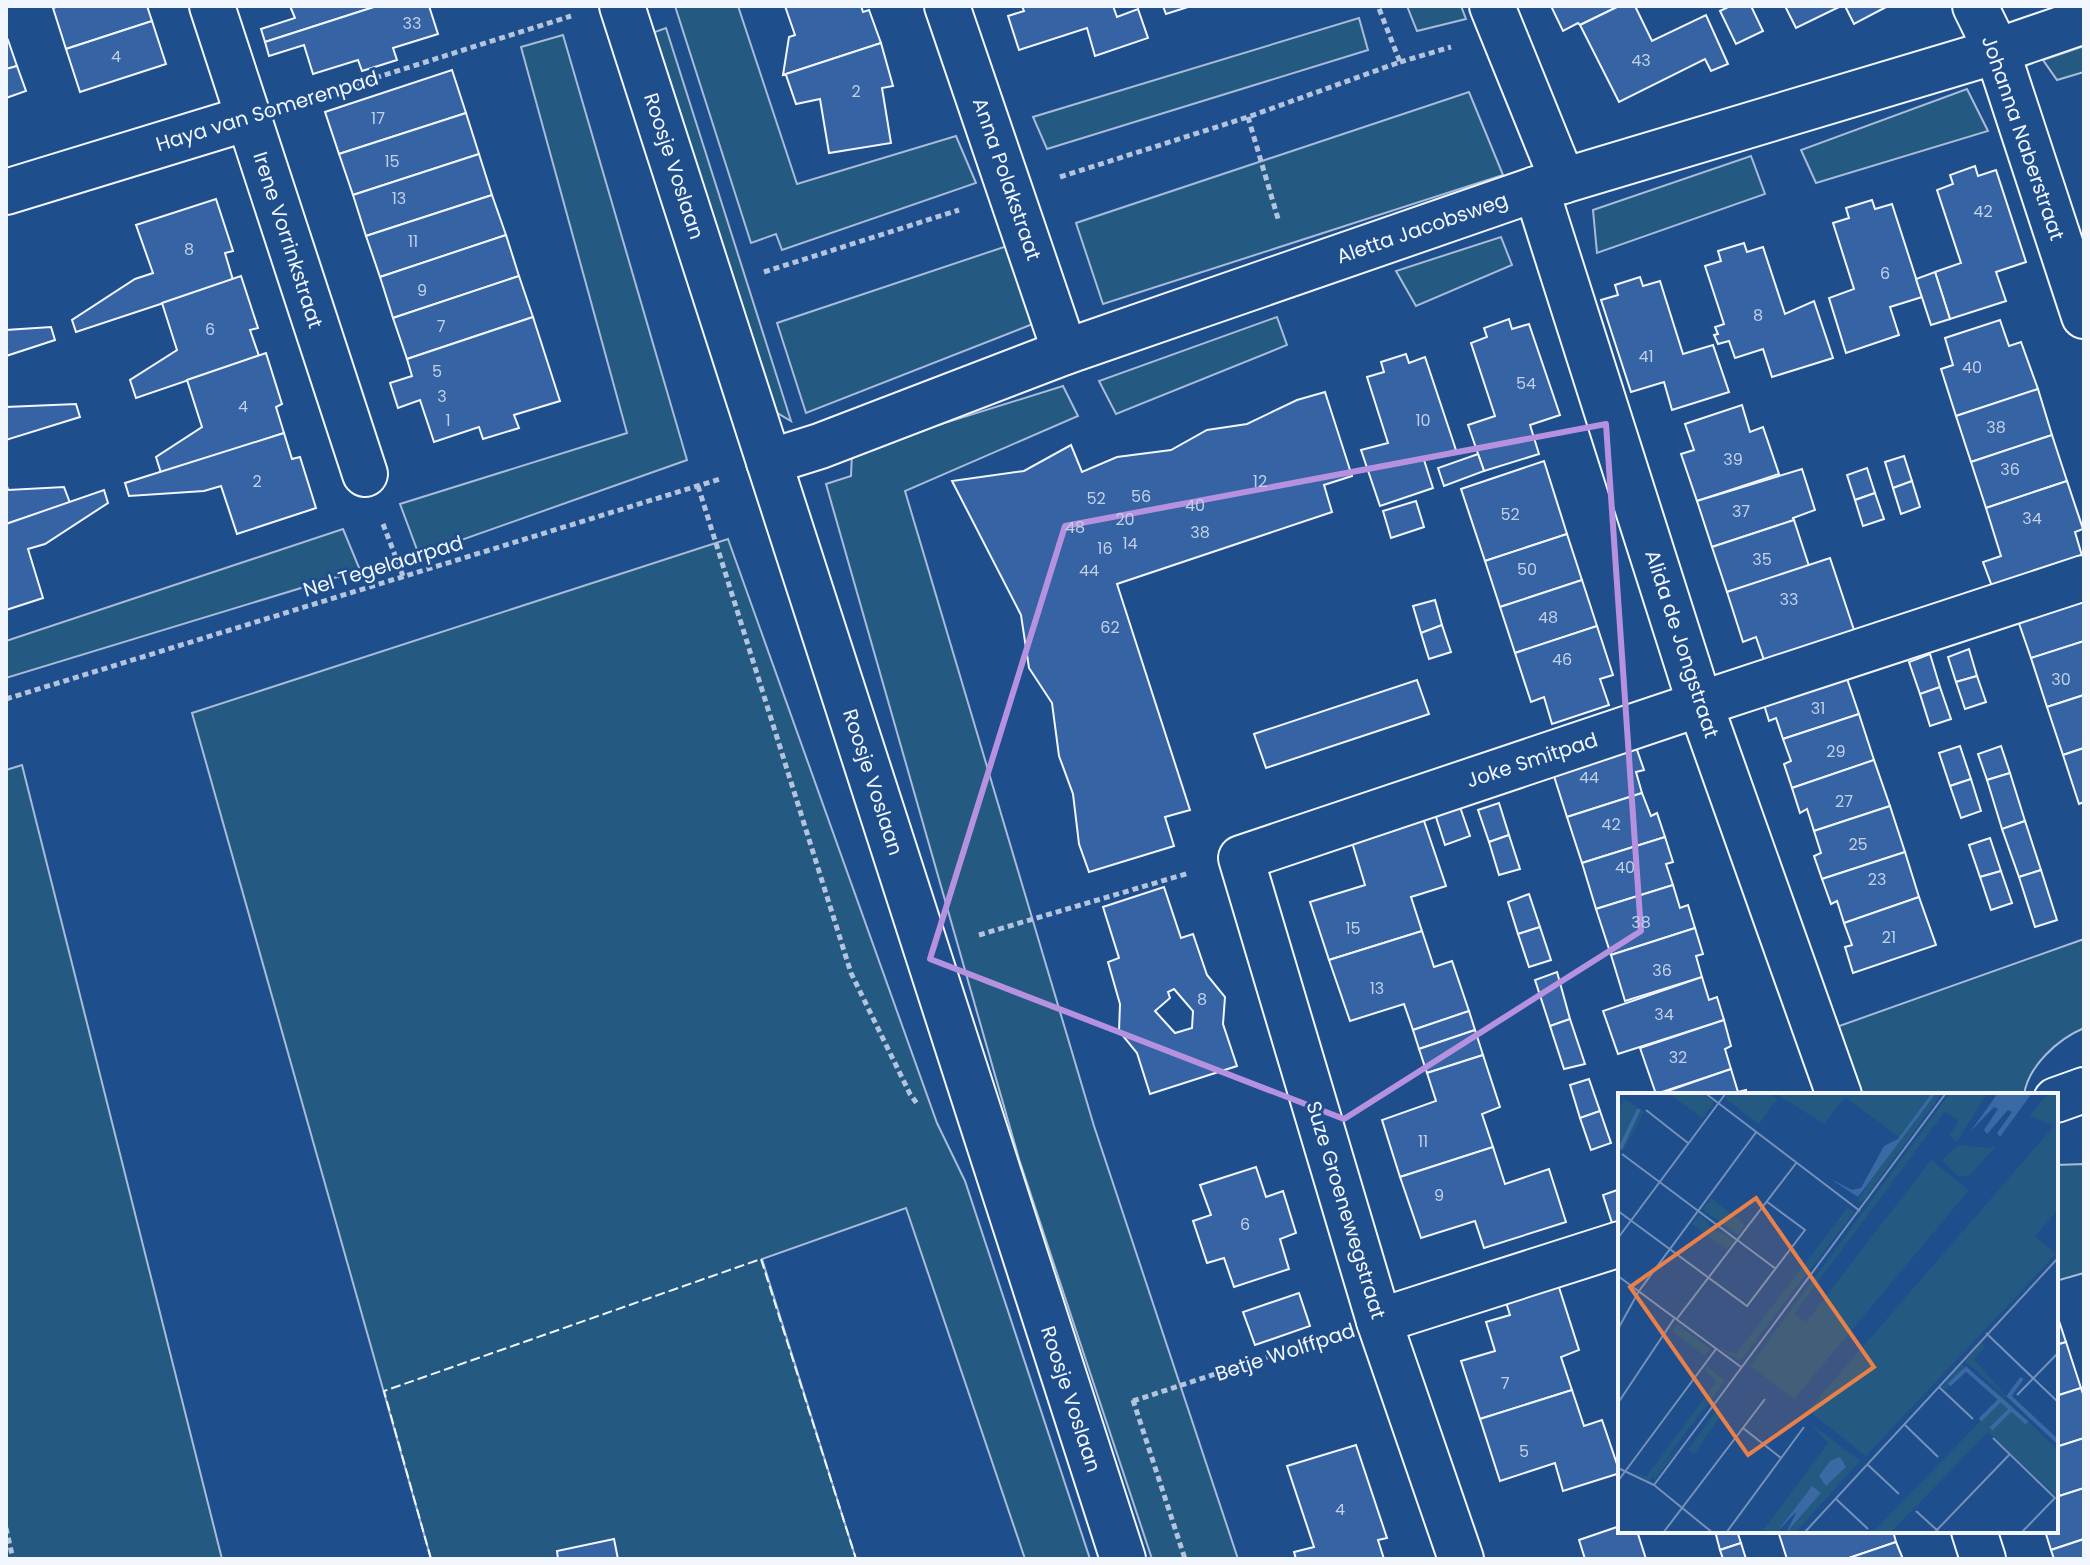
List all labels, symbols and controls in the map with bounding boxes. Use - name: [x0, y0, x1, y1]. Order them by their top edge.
- house number: 33: [403, 12, 421, 35]
- street label: Johanna Naberstraat: [1975, 32, 2071, 244]
- house number: 4: [111, 45, 121, 68]
- house number: 43: [1631, 49, 1651, 72]
- street label: Haya van Somerenpad: [152, 64, 382, 158]
- house number: 2: [851, 80, 861, 103]
- street label: Roosje Voslaan: [637, 89, 711, 243]
- street label: Anna Polakstraat: [966, 94, 1048, 264]
- house number: 17: [371, 107, 385, 130]
- street label: Irene Vorrinkstraat: [246, 148, 330, 332]
- house number: 15: [384, 150, 400, 173]
- street label: Aletta Jacobsweg: [1333, 186, 1511, 270]
- house number: 13: [392, 187, 406, 210]
- house number: 42: [1973, 200, 1993, 223]
- house number: 11: [408, 230, 418, 253]
- house number: 8: [184, 238, 194, 261]
- house number: 6: [1880, 262, 1890, 285]
- house number: 9: [417, 279, 427, 302]
- house number: 8: [1753, 304, 1763, 327]
- house number: 7: [437, 315, 446, 338]
- house number: 6: [205, 318, 215, 341]
- house number: 41: [1638, 345, 1654, 368]
- house number: 40: [1962, 356, 1982, 379]
- house number: 5: [432, 360, 442, 383]
- house number: 54: [1516, 372, 1536, 395]
- house number: 3: [437, 385, 447, 408]
- house number: 4: [238, 395, 248, 418]
- house number: 1: [445, 409, 451, 432]
- house number: 10: [1415, 409, 1431, 432]
- house number: 38: [1986, 416, 2006, 439]
- house number: 39: [1723, 448, 1743, 471]
- house number: 36: [2000, 458, 2020, 481]
- house number: 2: [252, 470, 262, 493]
- house number: 12: [1253, 470, 1267, 493]
- house number: 56: [1131, 485, 1151, 508]
- house number: 52: [1086, 487, 1106, 510]
- house number: 40: [1185, 494, 1205, 517]
- house number: 37: [1732, 500, 1750, 523]
- house number: 52: [1500, 503, 1520, 526]
- house number: 34: [2022, 507, 2042, 530]
- house number: 20: [1115, 508, 1135, 531]
- house number: 48: [1065, 516, 1085, 539]
- house number: 38: [1190, 521, 1210, 544]
- street label: Nel Tegelaarpad: [300, 528, 466, 604]
- house number: 14: [1122, 532, 1138, 555]
- house number: 16: [1097, 537, 1113, 560]
- street label: Alida de Jongstraat: [1638, 546, 1726, 742]
- house number: 35: [1752, 548, 1772, 571]
- house number: 50: [1517, 558, 1537, 581]
- house number: 44: [1079, 559, 1099, 582]
- house number: 33: [1780, 588, 1798, 611]
- house number: 48: [1538, 606, 1558, 629]
- house number: 62: [1100, 616, 1120, 639]
- house number: 46: [1552, 648, 1572, 671]
- house number: 30: [2051, 668, 2071, 691]
- house number: 31: [1811, 697, 1825, 720]
- street label: Roosje Voslaan: [836, 705, 910, 859]
- street label: Joke Smitpad: [1463, 726, 1601, 794]
- house number: 29: [1826, 740, 1846, 763]
- house number: 44: [1579, 766, 1599, 789]
- house number: 27: [1835, 790, 1853, 813]
- house number: 42: [1601, 813, 1621, 836]
- house number: 25: [1848, 833, 1868, 856]
- house number: 40: [1615, 856, 1635, 879]
- house number: 23: [1868, 868, 1886, 891]
- house number: 38: [1631, 911, 1651, 934]
- house number: 15: [1345, 917, 1361, 940]
- house number: 21: [1882, 926, 1896, 949]
- house number: 36: [1652, 959, 1672, 982]
- house number: 13: [1370, 977, 1384, 1000]
- house number: 8: [1197, 988, 1207, 1011]
- house number: 34: [1654, 1003, 1674, 1026]
- house number: 32: [1669, 1046, 1687, 1069]
- inset map: [1618, 1093, 2058, 1533]
- street label: Suze Groenewegstraat: [1299, 1098, 1393, 1322]
- house number: 11: [1418, 1130, 1428, 1153]
- house number: 9: [1434, 1184, 1444, 1207]
- house number: 6: [1240, 1213, 1250, 1236]
- street label: Betje Wolffpad: [1211, 1316, 1359, 1388]
- street label: Roosje Voslaan: [1034, 1322, 1108, 1476]
- house number: 7: [1501, 1372, 1510, 1395]
- house number: 5: [1519, 1440, 1529, 1463]
- house number: 4: [1335, 1498, 1345, 1521]

